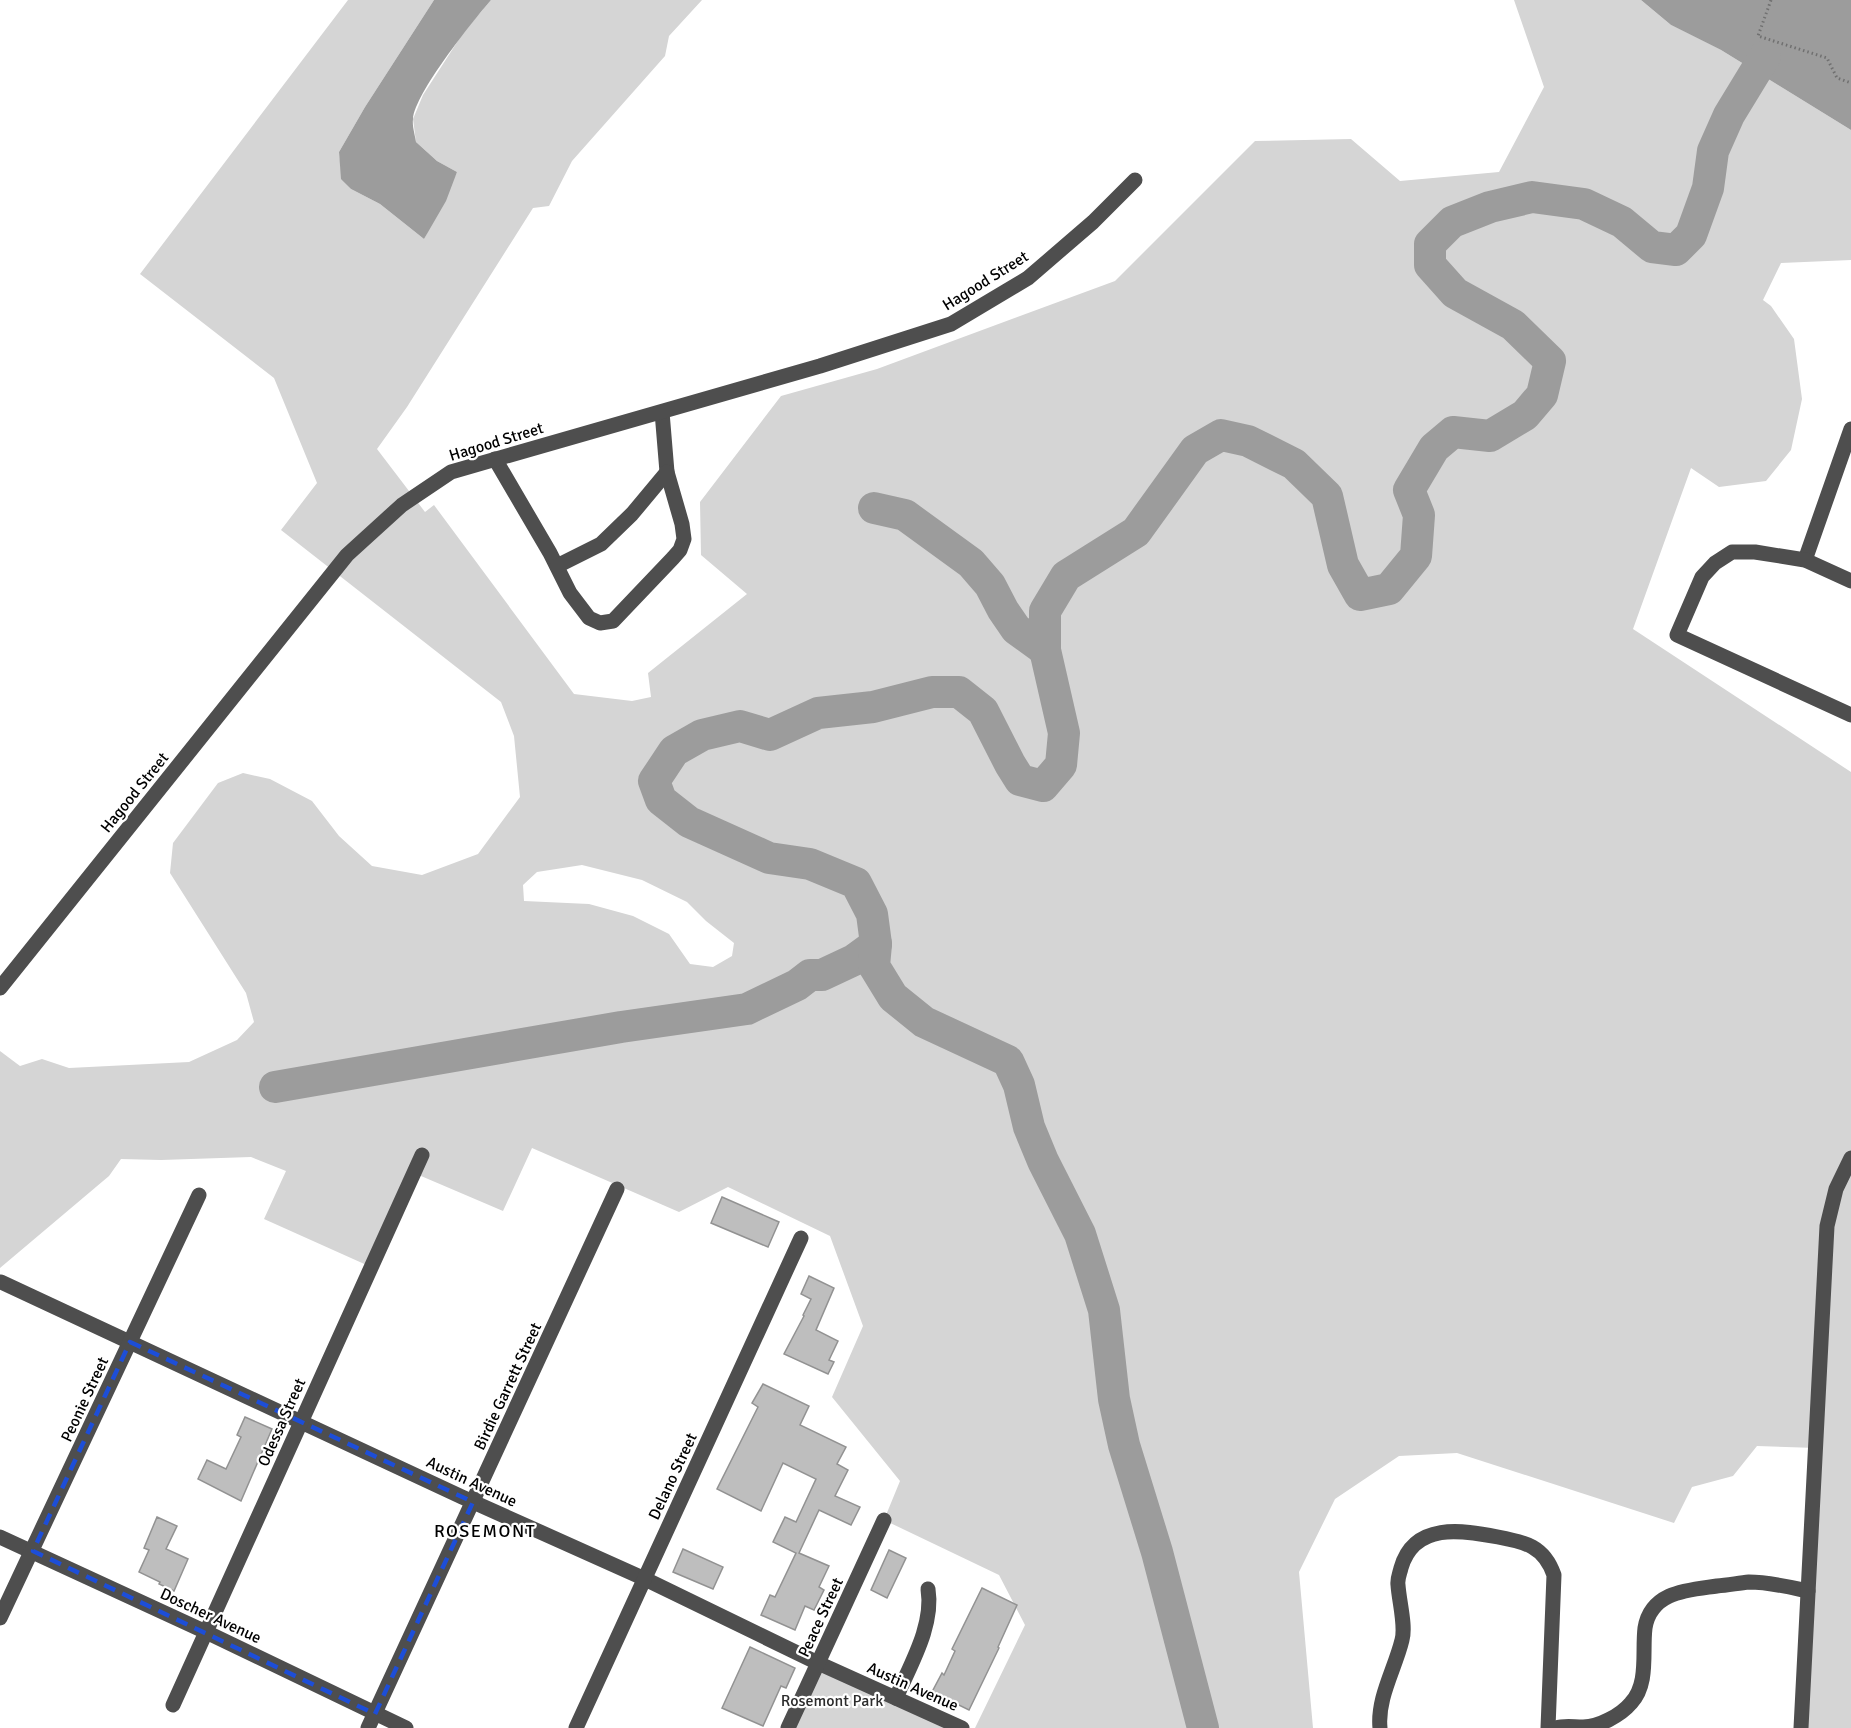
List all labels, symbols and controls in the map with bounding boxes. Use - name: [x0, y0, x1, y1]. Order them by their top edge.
- street label: Hagood Street: [939, 246, 1033, 315]
- street label: Hagood Street: [447, 418, 546, 466]
- street label: Hagood Street: [96, 748, 174, 837]
- street label: Birdie Garrett Street: [470, 1319, 546, 1453]
- street label: Peonie Street: [57, 1353, 113, 1445]
- street label: Odessa Street: [254, 1375, 310, 1470]
- street label: Delano Street: [644, 1429, 702, 1523]
- street label: Austin Avenue: [423, 1452, 520, 1512]
- district label: ROSEMONT: [434, 1520, 536, 1542]
- street label: Peace Street: [794, 1574, 848, 1660]
- street label: Doscher Avenue: [157, 1584, 264, 1648]
- street label: Austin Avenue: [864, 1658, 961, 1716]
- park label: Rosemont Park: [781, 1691, 883, 1711]

